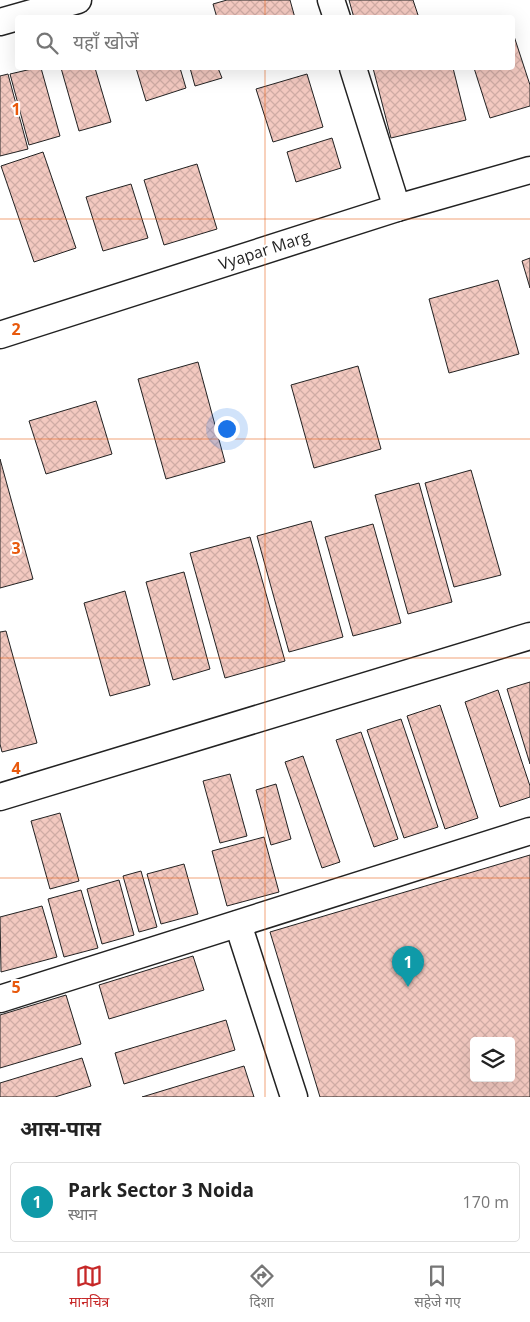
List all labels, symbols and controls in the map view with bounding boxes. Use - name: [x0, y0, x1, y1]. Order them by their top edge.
- search box: [15, 15, 515, 70]
- icon: search: [33, 29, 61, 57]
- text: यहाँ खोजें: [73, 29, 139, 55]
- text: 1: [11, 98, 21, 120]
- street label: Vyapar Marg: [216, 225, 313, 275]
- text: 2: [11, 318, 21, 340]
- your location: [214, 416, 240, 442]
- text: 3: [11, 537, 21, 559]
- text: 4: [11, 757, 21, 779]
- pin: 1: [392, 946, 424, 987]
- text: 5: [11, 976, 21, 998]
- map controls: [470, 1037, 515, 1082]
- button: layers: [470, 1037, 515, 1082]
- text: आस-पास: [20, 1114, 101, 1142]
- text: Park Sector 3 Noida: [68, 1177, 254, 1203]
- text: 1: [32, 1191, 42, 1213]
- text: 170 m: [463, 1191, 509, 1213]
- text: स्थान: [68, 1203, 97, 1225]
- tab: मानचित्र: [69, 1262, 109, 1313]
- tab: दिशा: [248, 1262, 276, 1313]
- tab: सहेजे गए: [414, 1262, 461, 1313]

